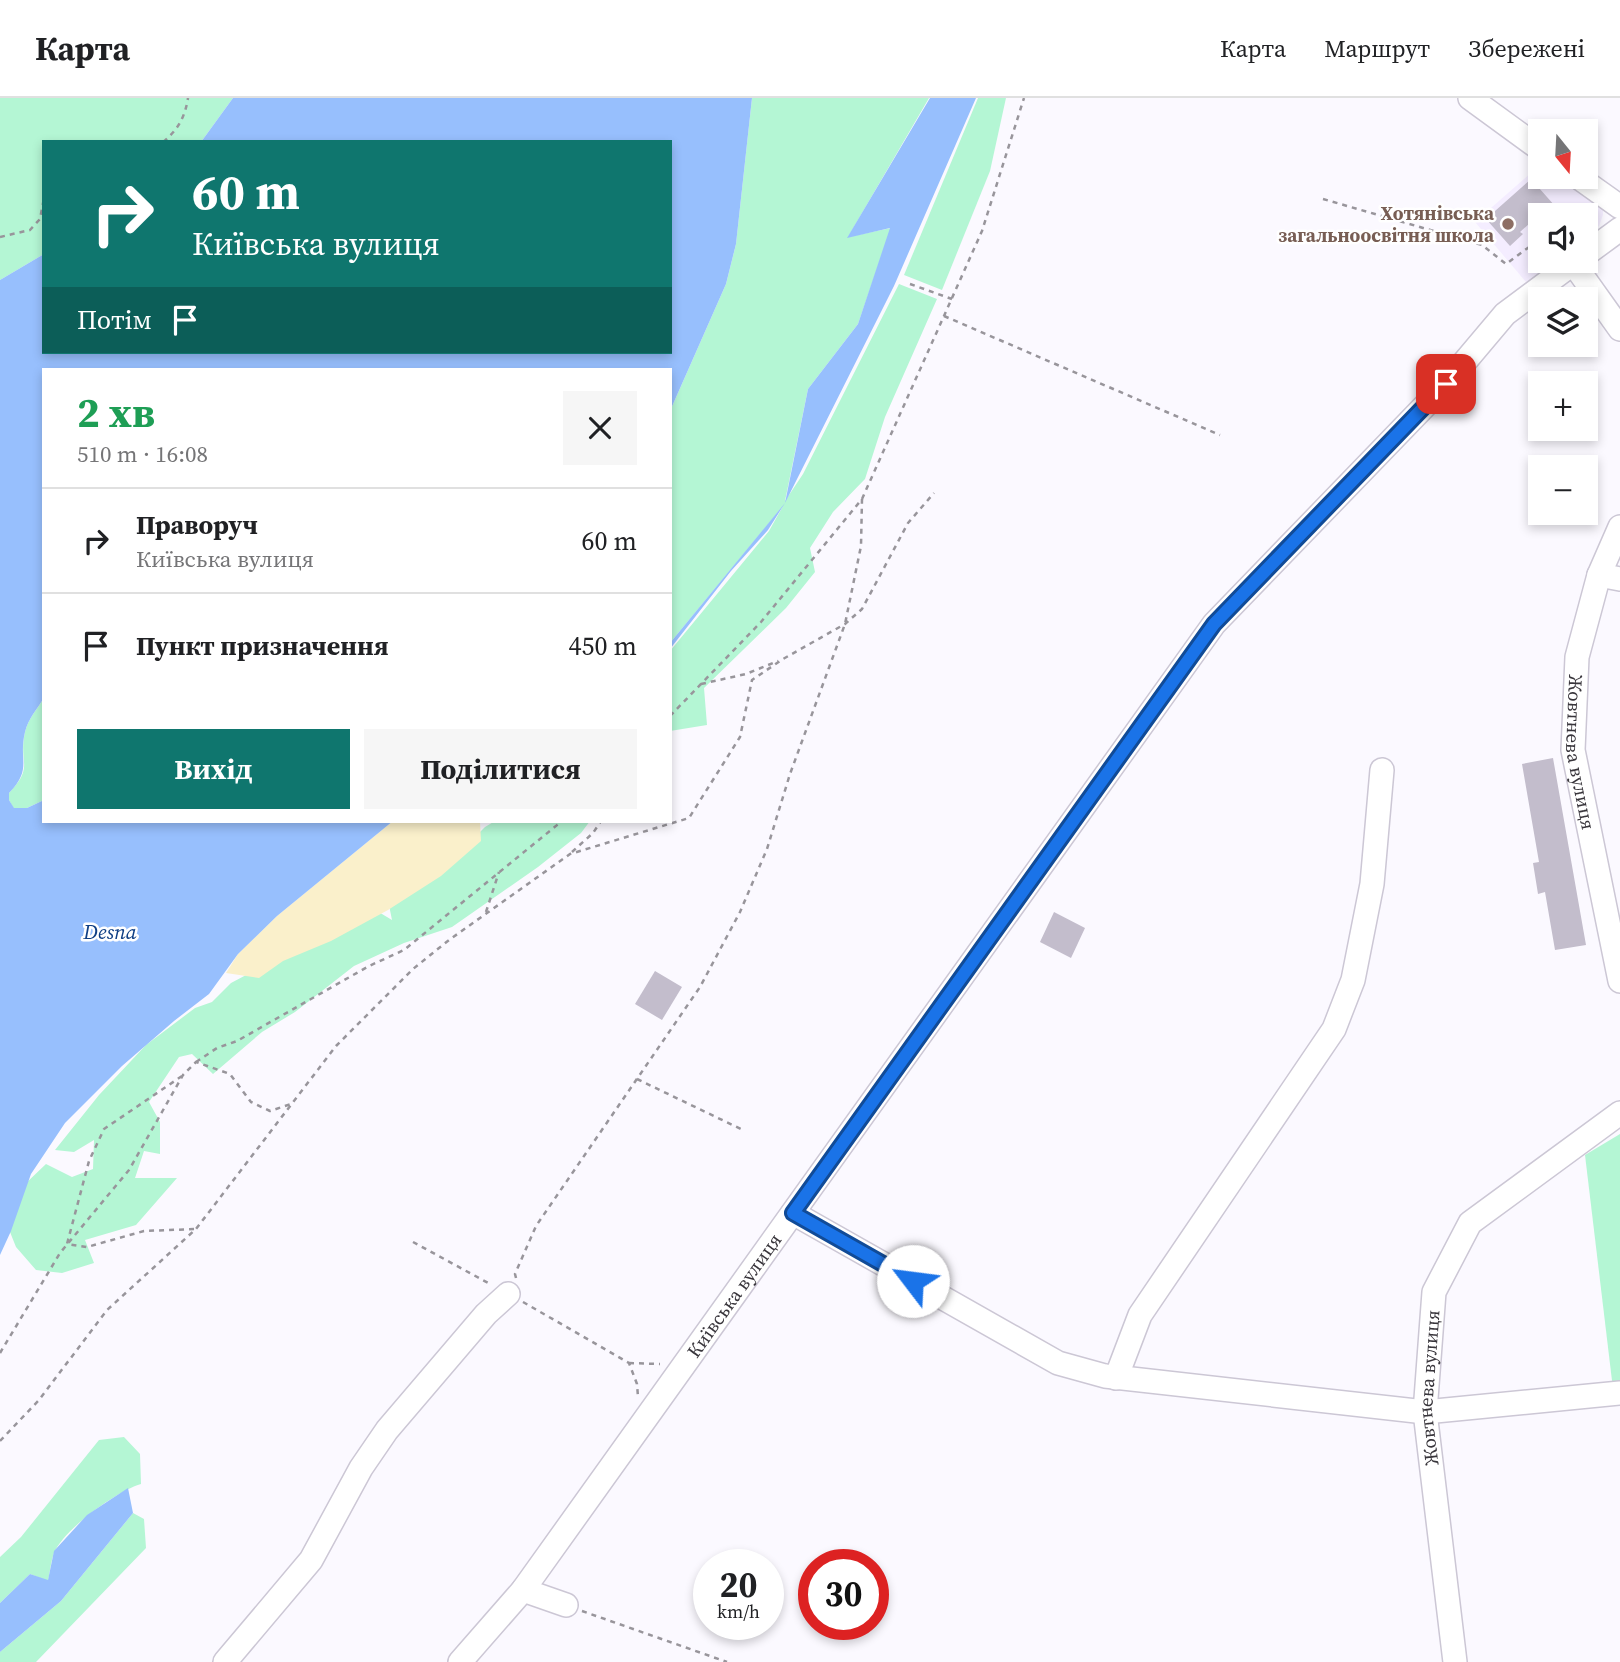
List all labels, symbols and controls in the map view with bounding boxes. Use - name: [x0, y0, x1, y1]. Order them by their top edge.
- text: Карта: [35, 26, 130, 71]
- text: Карта: [1220, 32, 1286, 65]
- text: Маршрут: [1324, 32, 1430, 65]
- text: Збережені: [1468, 32, 1585, 65]
- north arrow: [1528, 119, 1598, 189]
- map controls: [1528, 119, 1598, 525]
- text: 60 m: [192, 158, 300, 225]
- icon: right: [77, 168, 168, 259]
- place label: Хотянівська загальноосвітня школа: [1278, 200, 1495, 248]
- button: sound: [1528, 203, 1598, 273]
- marker: Хотянівська загальноосвітня школа: [1500, 216, 1516, 232]
- text: Київська вулиця: [192, 222, 440, 266]
- button: layers: [1528, 287, 1598, 357]
- icon: arrive: [166, 301, 204, 339]
- text: Потім: [77, 302, 152, 338]
- pin: [1416, 354, 1476, 414]
- icon: arrive: [1427, 365, 1465, 403]
- button: +: [1528, 371, 1598, 441]
- text: 2 хв: [77, 383, 155, 441]
- button: close: [563, 391, 637, 465]
- text: 510 m · 16:08: [77, 438, 208, 470]
- button: −: [1528, 455, 1598, 525]
- text: Праворуч: [136, 507, 258, 543]
- icon: right: [77, 522, 115, 560]
- text: 60 m: [582, 523, 637, 559]
- text: Київська вулиця: [136, 543, 314, 575]
- icon: arrive: [77, 627, 115, 665]
- text: Пункт призначення: [136, 628, 389, 664]
- text: 450 m: [569, 628, 637, 664]
- street label: Жовтнева вулиця: [1560, 674, 1602, 832]
- button: Вихід: [77, 729, 350, 809]
- button: Поділитися: [364, 729, 637, 809]
- water label: Desna: [82, 917, 137, 946]
- street label: Київська вулиця: [680, 1228, 787, 1363]
- position arrow: [876, 1244, 950, 1318]
- street label: Жовтнева вулиця: [1411, 1309, 1446, 1467]
- speed limit sign: 30: [798, 1549, 889, 1640]
- text: 20: [720, 1561, 757, 1609]
- text: km/h: [717, 1599, 760, 1624]

